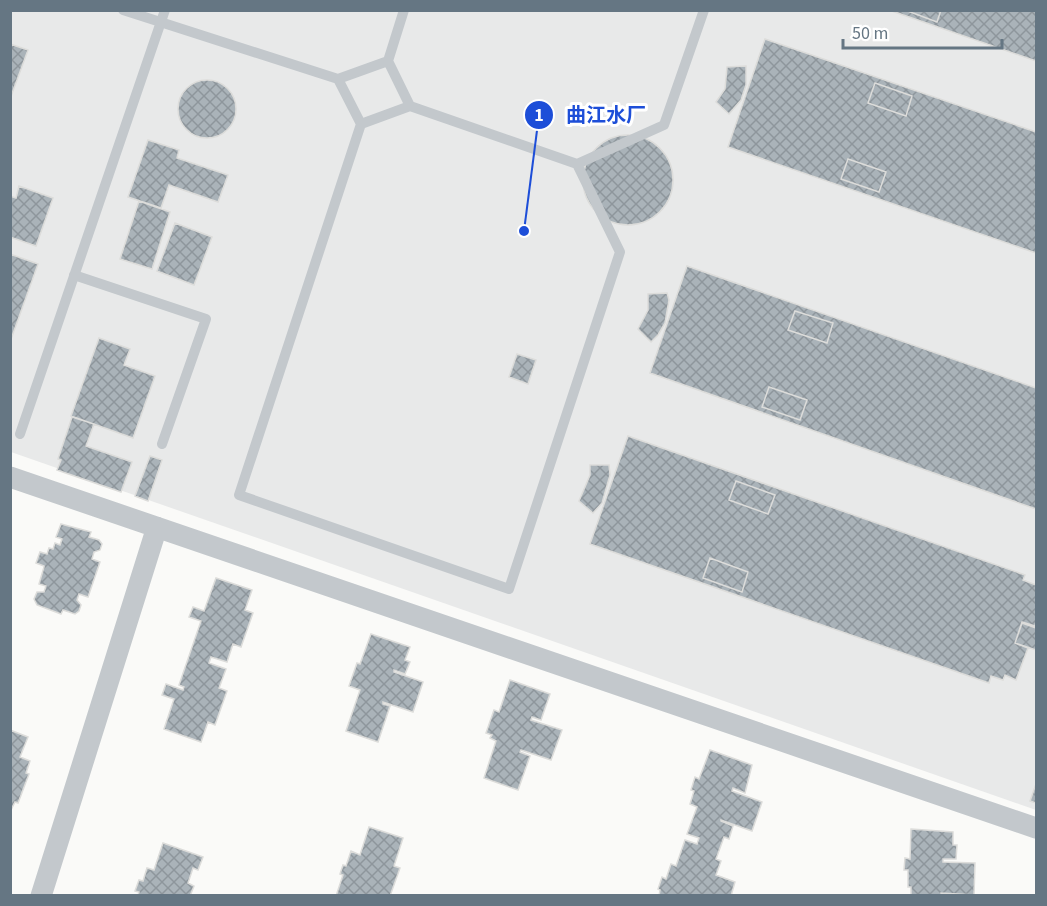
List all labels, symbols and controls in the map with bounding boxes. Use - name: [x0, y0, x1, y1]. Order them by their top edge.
- scale bar: [843, 12, 1002, 50]
- text: 50 m: [852, 21, 888, 46]
- callout: 曲江水厂: [524, 96, 658, 134]
- text: 曲江水厂: [566, 102, 646, 130]
- text: 1: [534, 103, 544, 128]

